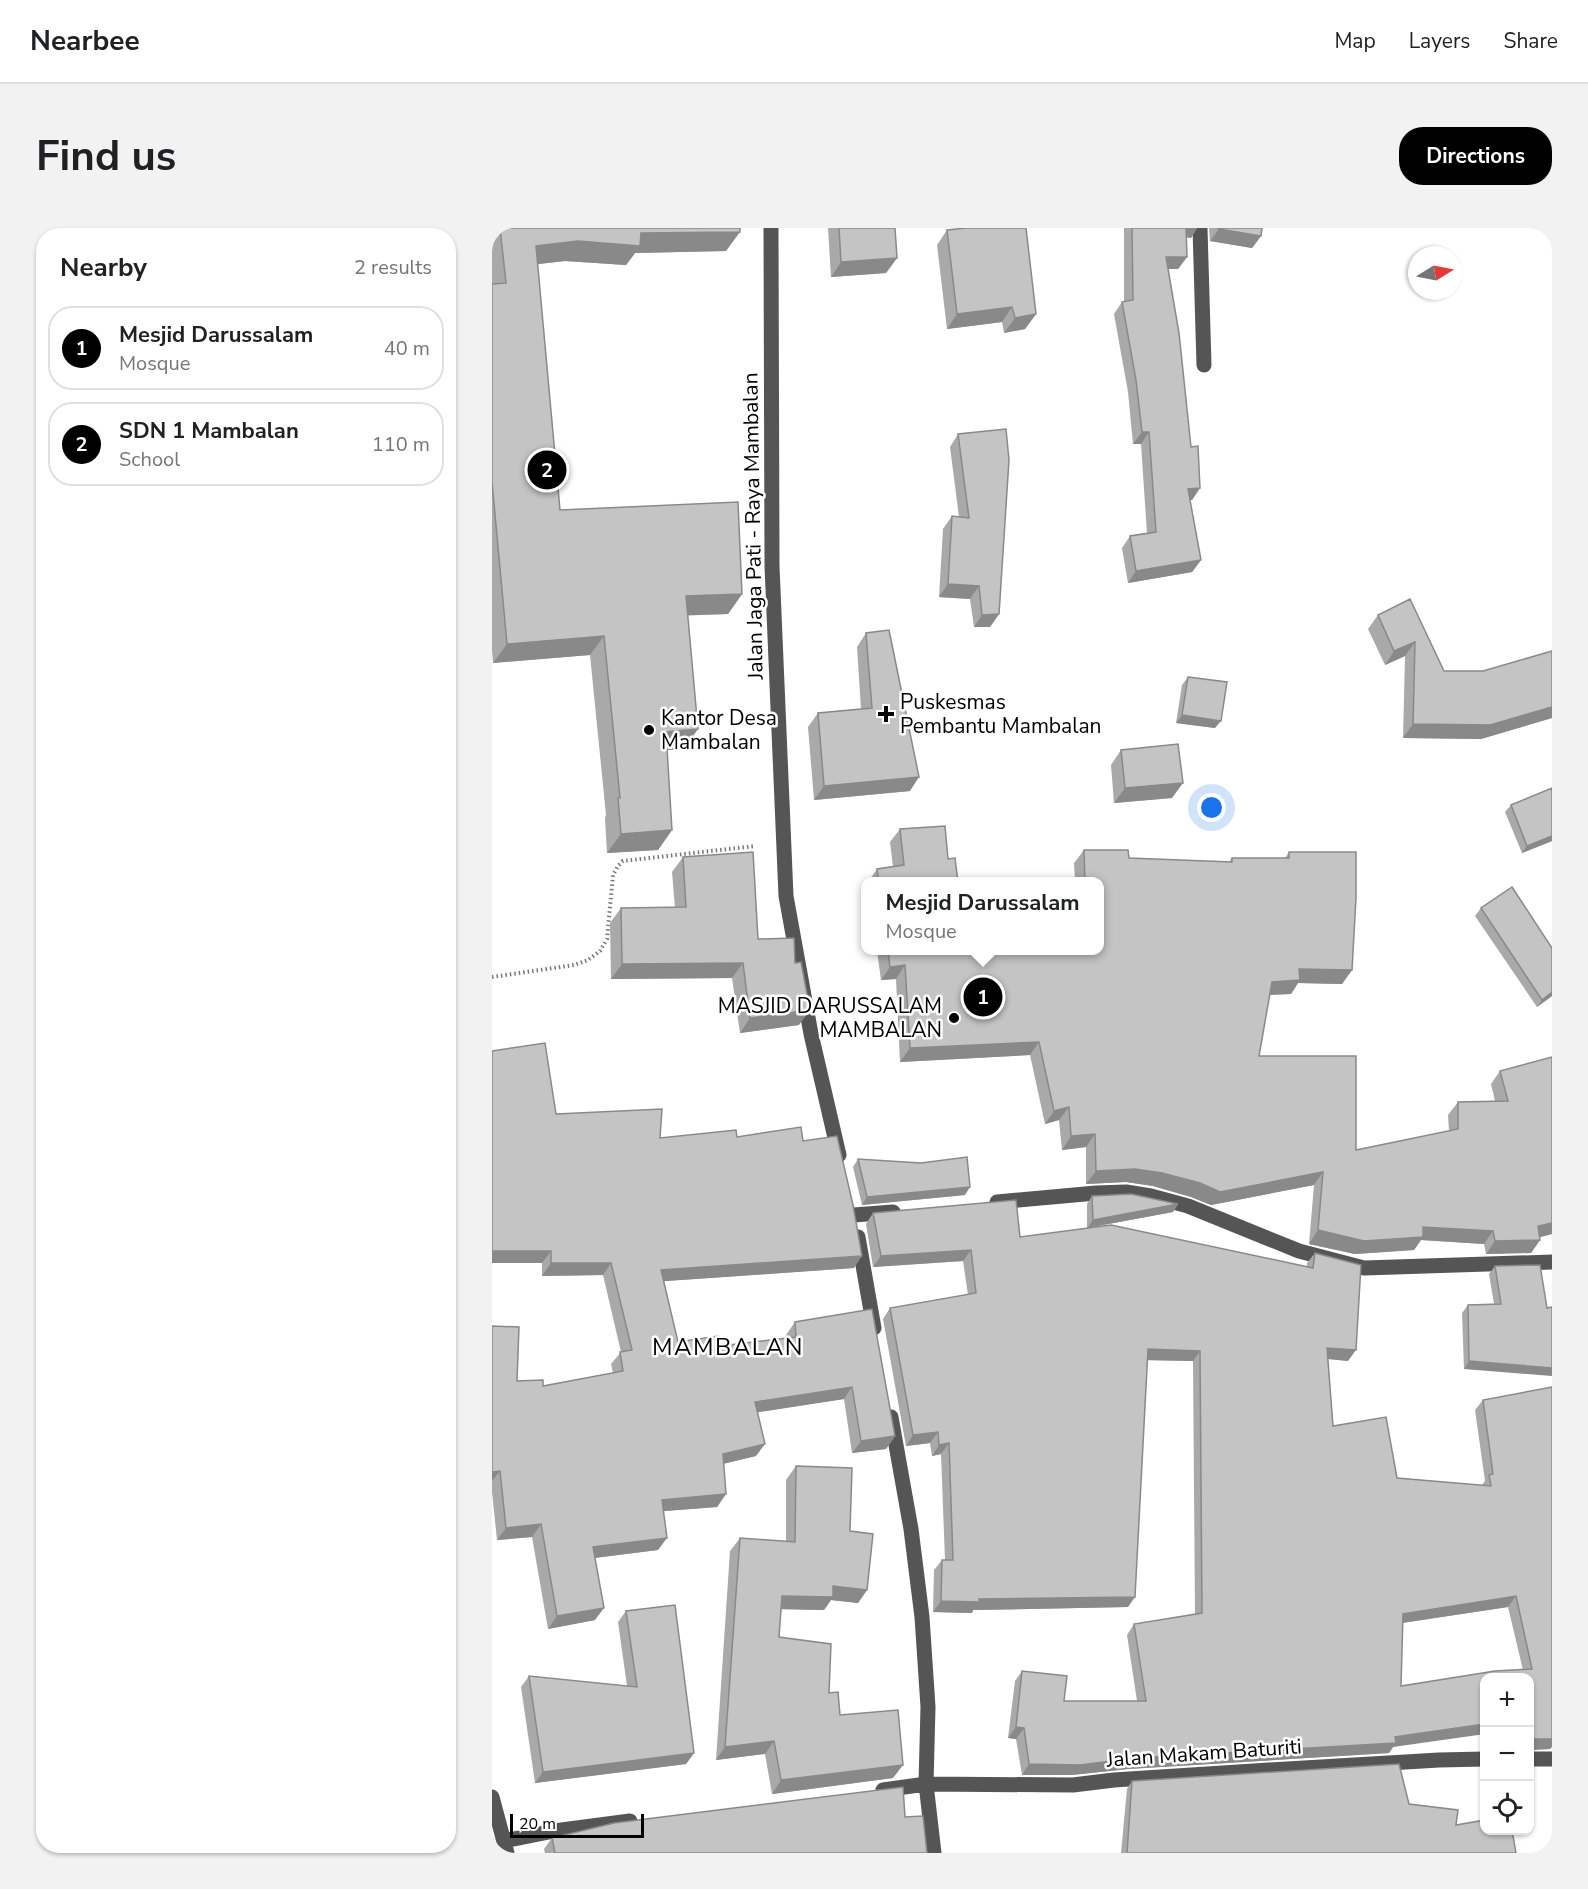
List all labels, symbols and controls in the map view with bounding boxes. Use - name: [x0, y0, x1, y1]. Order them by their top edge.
- text: Nearbee: [30, 22, 140, 60]
- text: Map: [1334, 27, 1376, 55]
- text: Layers: [1409, 27, 1470, 55]
- text: Share: [1503, 27, 1558, 55]
- button: Directions: [1399, 127, 1552, 185]
- text: Find us: [36, 128, 176, 185]
- north arrow: [1408, 246, 1462, 300]
- text: Nearby: [60, 250, 147, 285]
- text: 2 results: [354, 254, 432, 281]
- text: Mesjid Darussalam: [119, 320, 313, 350]
- text: 1: [76, 335, 88, 362]
- text: 40 m: [384, 335, 430, 362]
- text: Mosque: [119, 350, 190, 377]
- street label: Jalan Jaga Pati - Raya Mambalan: [736, 372, 770, 681]
- text: SDN 1 Mambalan: [119, 416, 299, 446]
- text: 2: [76, 431, 88, 458]
- text: 110 m: [372, 431, 430, 458]
- text: School: [119, 446, 180, 473]
- pin: 2: [528, 448, 566, 492]
- place label: Puskesmas Pembantu Mambalan: [900, 688, 1102, 740]
- place label: Kantor Desa Mambalan: [661, 704, 777, 756]
- marker: Puskesmas Pembantu Mambalan: [877, 705, 895, 723]
- marker: Kantor Desa Mambalan: [642, 723, 656, 737]
- your location: [1197, 793, 1226, 822]
- popup: [861, 877, 1104, 955]
- text: Mesjid Darussalam: [885, 888, 1080, 918]
- text: Mosque: [885, 918, 957, 945]
- pin: 1: [964, 974, 1002, 1020]
- place label: MASJID DARUSSALAM MAMBALAN: [718, 992, 942, 1044]
- marker: MASJID DARUSSALAM MAMBALAN: [947, 1011, 961, 1025]
- district label: MAMBALAN: [652, 1331, 804, 1363]
- map controls: [1480, 1673, 1534, 1835]
- button: +: [1480, 1673, 1534, 1727]
- button: −: [1480, 1727, 1534, 1781]
- street label: Jalan Makam Baturiti: [1104, 1732, 1303, 1774]
- button: locate: [1480, 1781, 1534, 1835]
- scale bar: [510, 1811, 644, 1838]
- text: 20 m: [519, 1813, 556, 1835]

